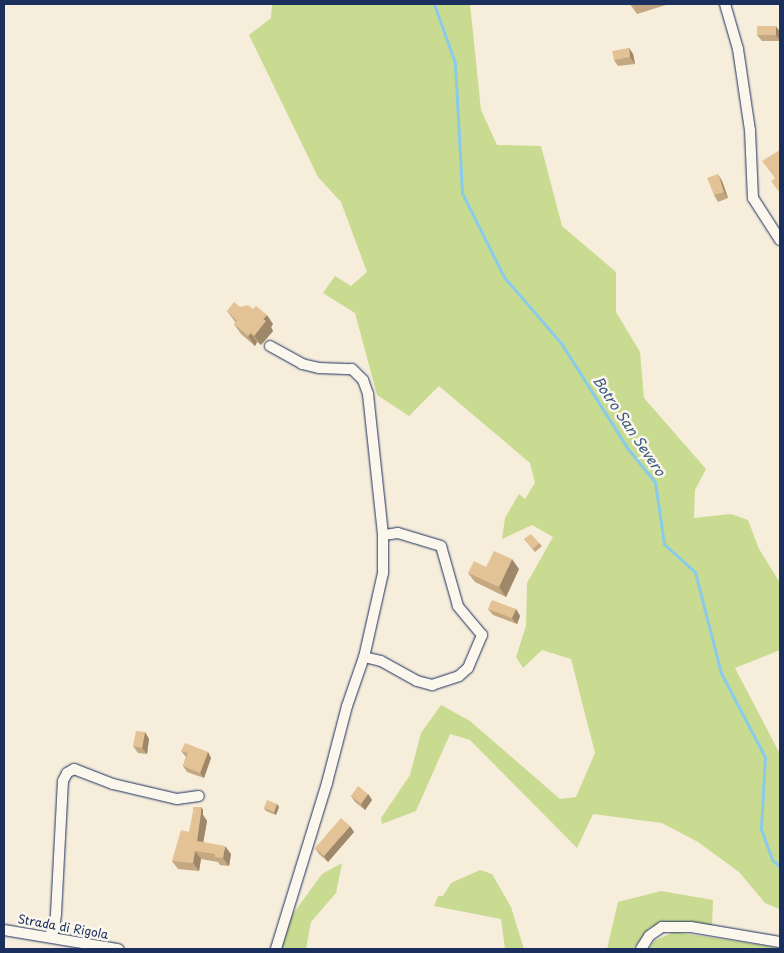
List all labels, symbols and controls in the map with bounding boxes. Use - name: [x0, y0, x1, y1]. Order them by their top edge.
- water label: Botro San Severo: [589, 373, 669, 479]
- street label: Strada di Rigola: [16, 912, 110, 942]

